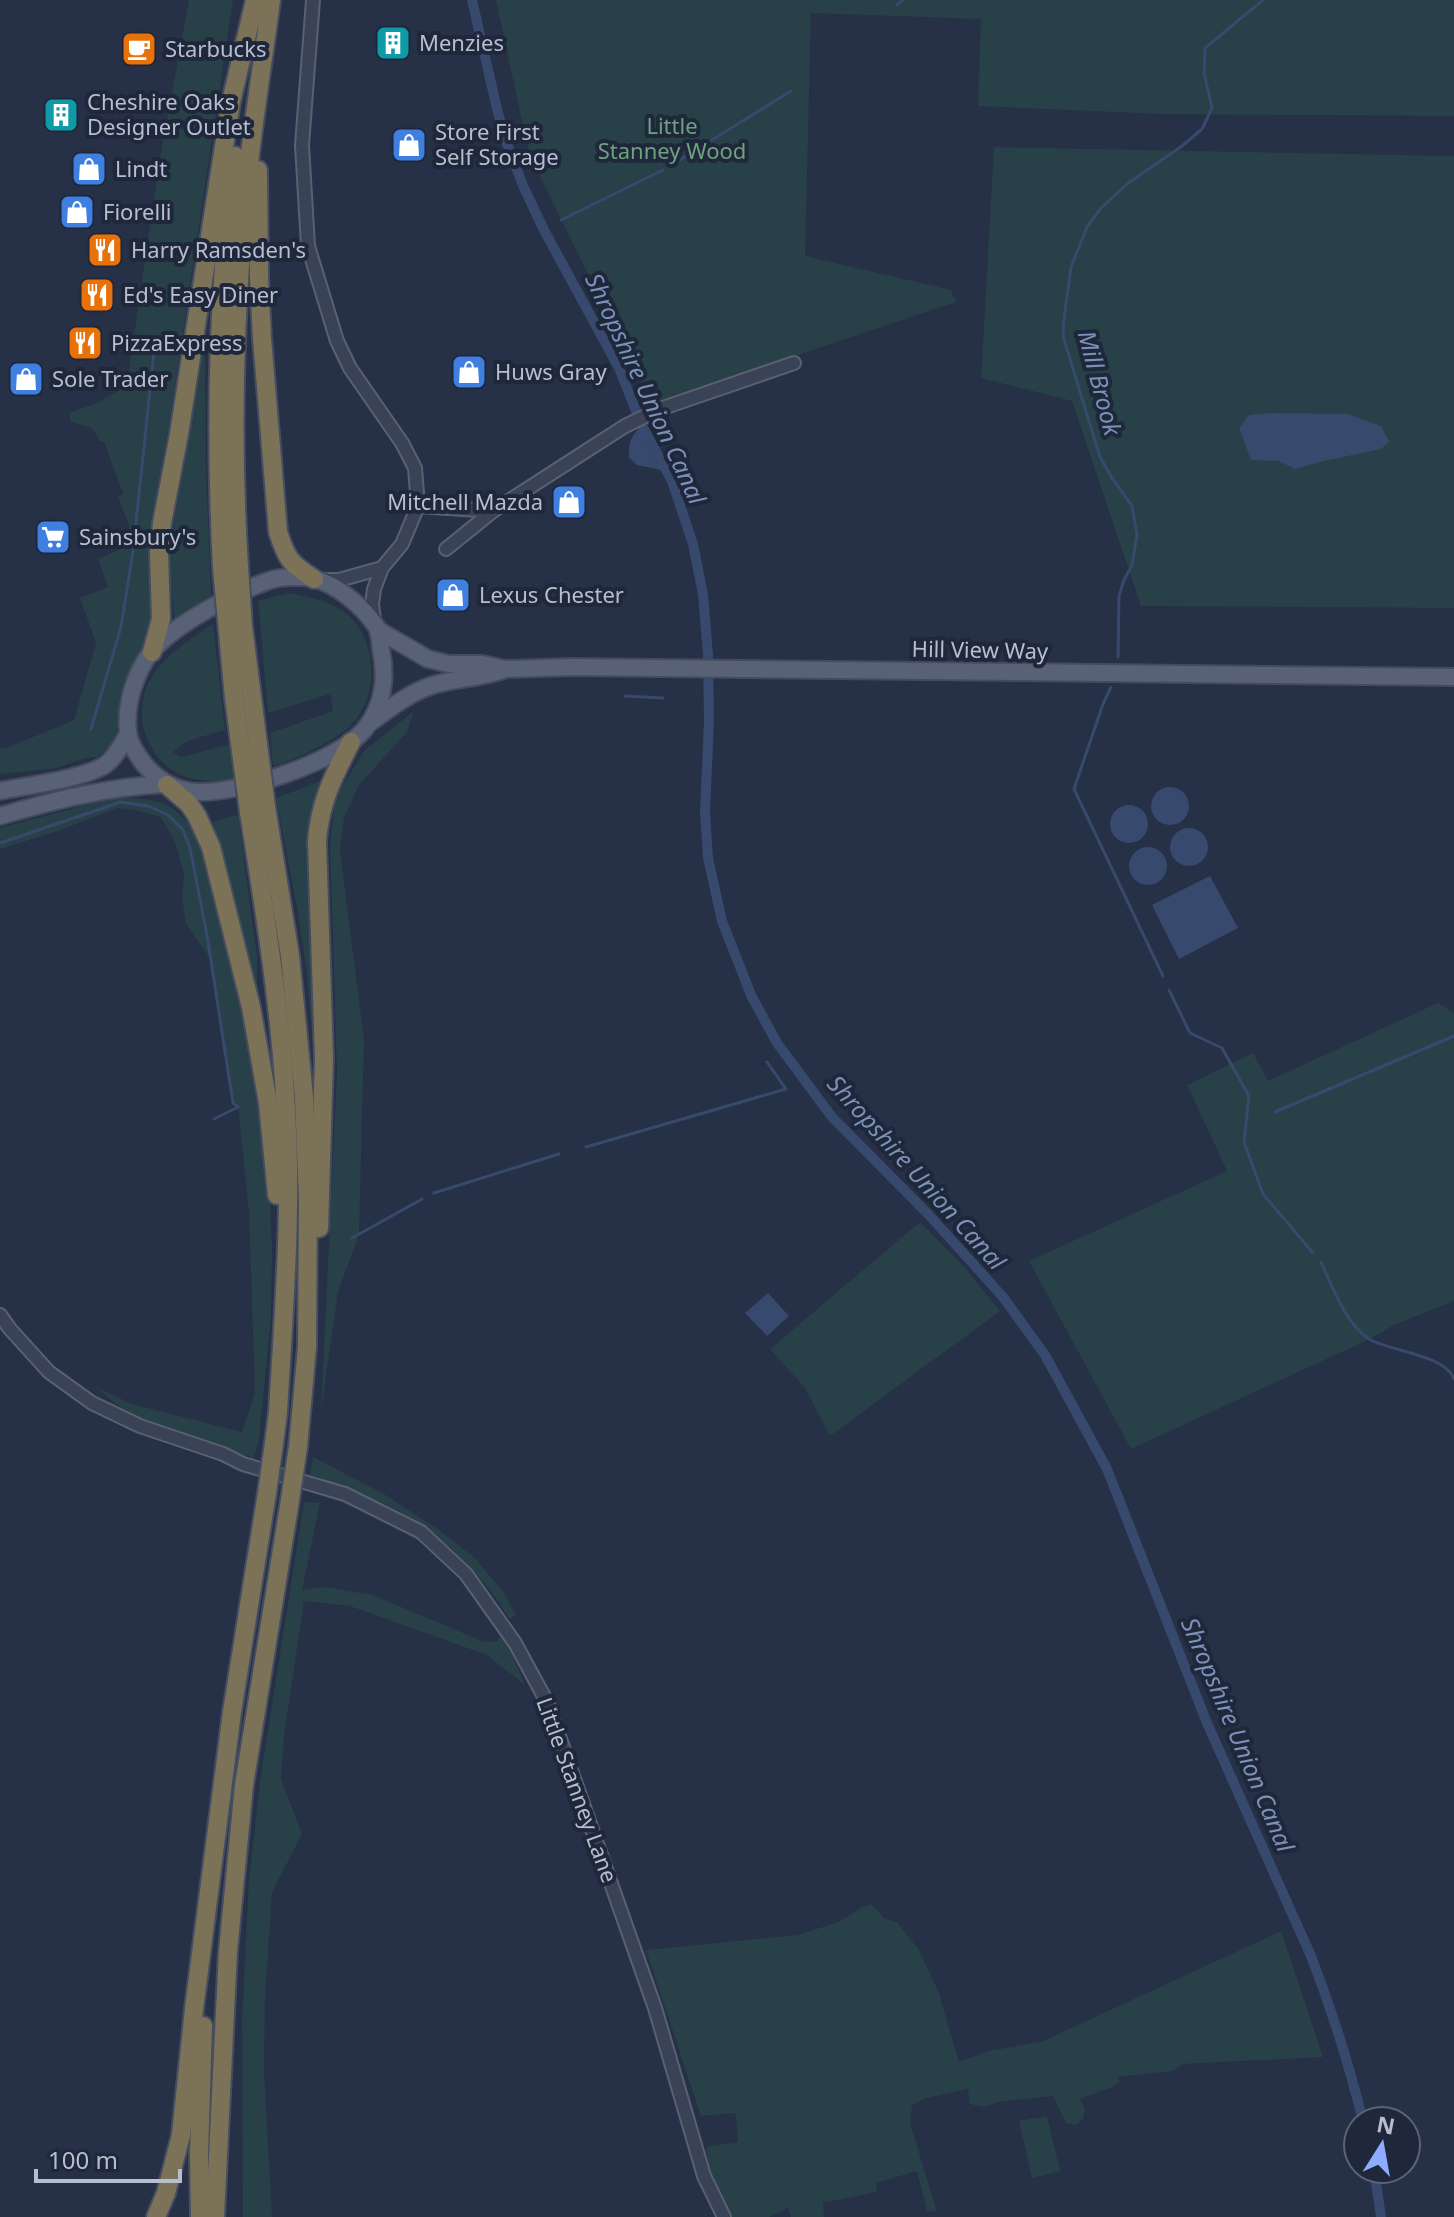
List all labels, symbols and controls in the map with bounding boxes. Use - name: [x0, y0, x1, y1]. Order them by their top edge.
- building icon: Menzies: [374, 24, 412, 62]
- place label: Menzies: [419, 27, 504, 57]
- cafe icon: Starbucks: [120, 30, 158, 68]
- place label: Starbucks: [165, 33, 266, 63]
- place label: Cheshire Oaks Designer Outlet: [87, 86, 251, 141]
- building icon: Cheshire Oaks Designer Outlet: [42, 96, 80, 134]
- park label: Little Stanney Wood: [598, 110, 746, 165]
- place label: Store First Self Storage: [435, 116, 559, 171]
- shop icon: Store First Self Storage: [390, 126, 428, 164]
- shop icon: Lindt: [70, 150, 108, 188]
- place label: Lindt: [115, 153, 167, 183]
- shop icon: Fiorelli: [58, 193, 96, 231]
- place label: Fiorelli: [103, 196, 172, 226]
- restaurant icon: Harry Ramsden's: [86, 231, 124, 269]
- place label: Harry Ramsden's: [131, 234, 306, 264]
- water label: Shropshire Union Canal: [578, 267, 715, 510]
- restaurant icon: Ed's Easy Diner: [78, 276, 116, 314]
- place label: Ed's Easy Diner: [123, 279, 278, 309]
- restaurant icon: PizzaExpress: [66, 324, 104, 362]
- water label: Mill Brook: [1071, 326, 1131, 440]
- place label: PizzaExpress: [111, 327, 243, 357]
- shop icon: Huws Gray: [450, 353, 488, 391]
- place label: Huws Gray: [495, 356, 607, 386]
- shop icon: Sole Trader: [7, 360, 45, 398]
- place label: Sole Trader: [52, 363, 168, 393]
- shop icon: Mitchell Mazda: [550, 483, 588, 521]
- place label: Mitchell Mazda: [387, 486, 543, 516]
- supermarket icon: Sainsbury's: [34, 518, 72, 556]
- place label: Sainsbury's: [79, 521, 196, 551]
- shop icon: Lexus Chester: [434, 576, 472, 614]
- place label: Lexus Chester: [479, 579, 624, 609]
- street label: Hill View Way: [912, 633, 1049, 665]
- water label: Shropshire Union Canal: [821, 1067, 1014, 1277]
- water label: Shropshire Union Canal: [1174, 1612, 1303, 1857]
- street label: Little Stanney Lane: [530, 1693, 625, 1887]
- north arrow: [1342, 2105, 1422, 2185]
- text: N: [1374, 2108, 1398, 2141]
- scale bar: [36, 2133, 180, 2183]
- text: 100 m: [48, 2143, 118, 2176]

